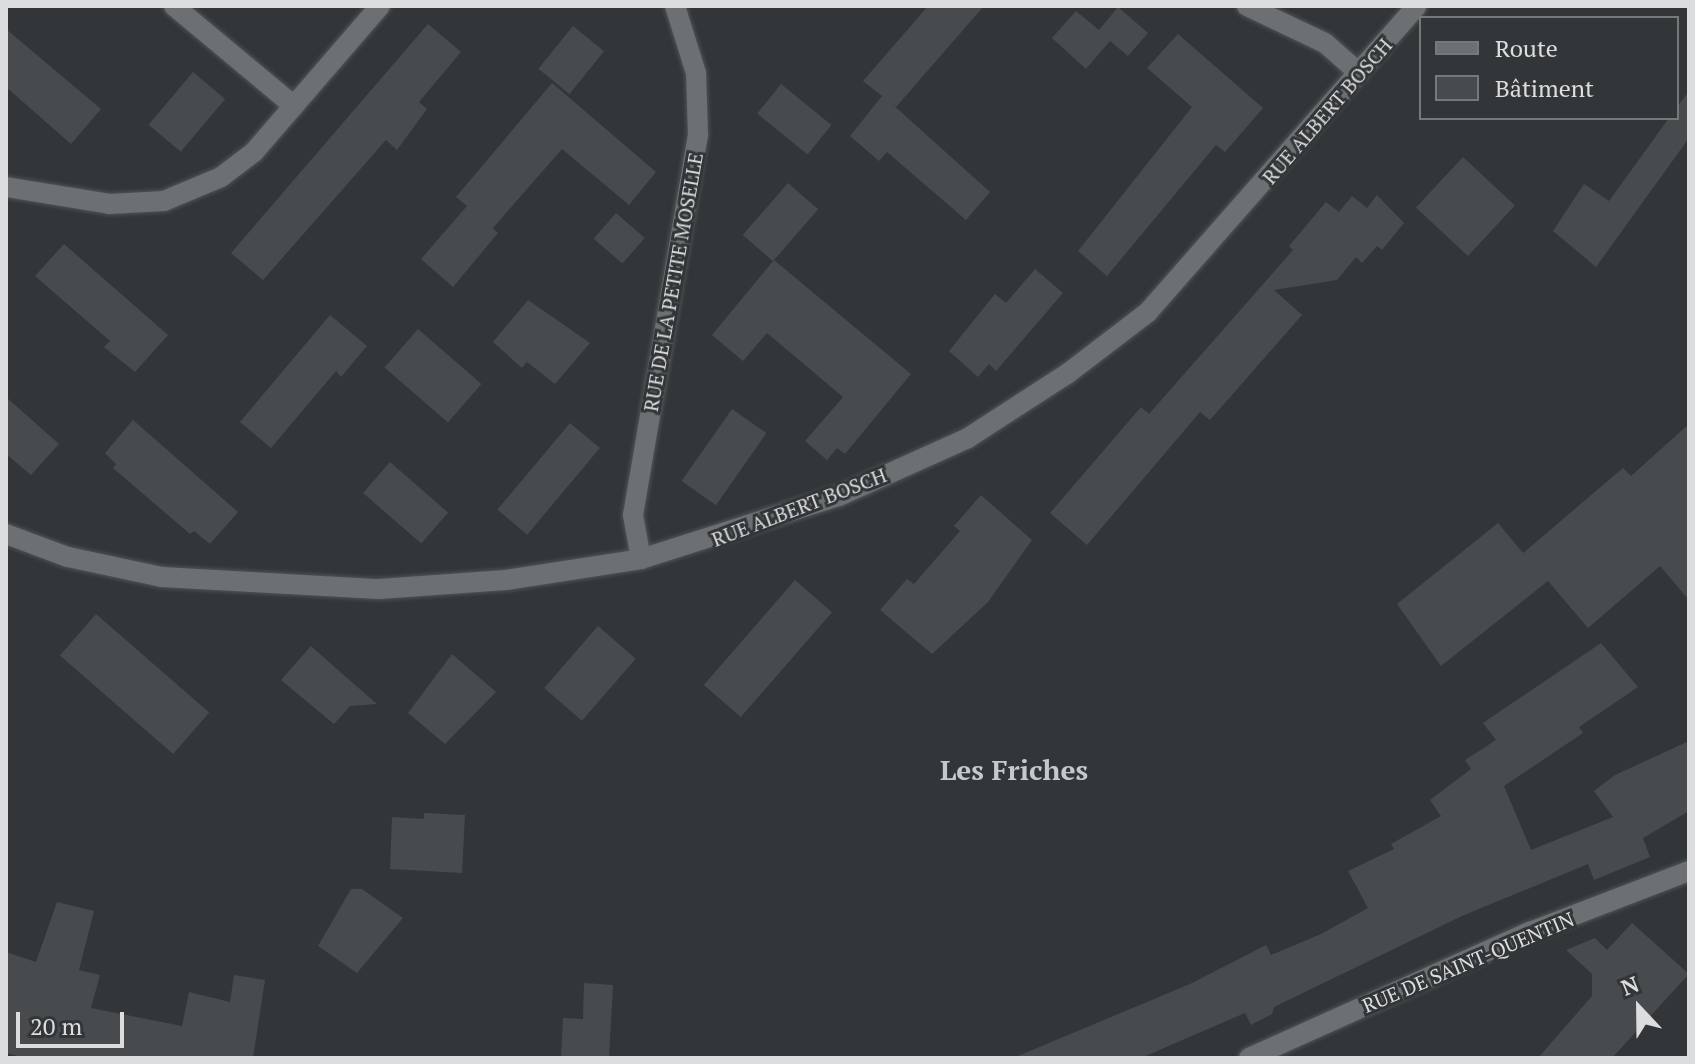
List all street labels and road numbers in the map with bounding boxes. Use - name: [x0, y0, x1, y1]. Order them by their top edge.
- street label: RUE ALBERT BOSCH: [1257, 33, 1397, 189]
- street label: RUE DE LA PETITE MOSELLE: [638, 151, 708, 413]
- street label: RUE ALBERT BOSCH: [708, 463, 890, 551]
- street label: RUE DE SAINT-QUENTIN: [1359, 906, 1577, 1018]

